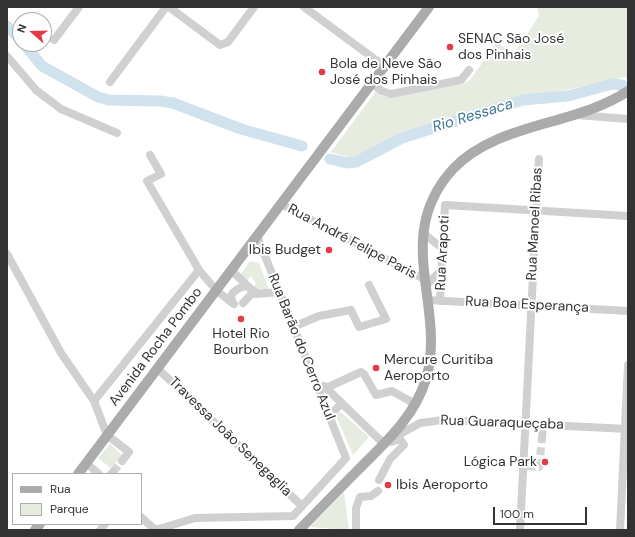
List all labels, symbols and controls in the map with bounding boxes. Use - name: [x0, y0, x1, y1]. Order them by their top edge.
- north arrow: [12, 12, 52, 52]
- text: N: [14, 22, 30, 34]
- place label: SENAC São José dos Pinhais: [458, 31, 564, 64]
- marker: SENAC São José dos Pinhais: [445, 42, 455, 52]
- place label: Bola de Neve São José dos Pinhais: [330, 56, 442, 88]
- marker: Bola de Neve São José dos Pinhais: [317, 67, 327, 77]
- water label: Rio Ressaca: [431, 95, 515, 137]
- street label: Rua Manoel Ribas: [524, 167, 546, 281]
- street label: Rua André Felipe Paris: [285, 201, 419, 283]
- street label: Rua Arapoti: [433, 215, 453, 291]
- place label: Ibis Budget: [249, 242, 321, 258]
- marker: Ibis Budget: [324, 245, 334, 255]
- street label: Rua Barão do Cerro Azul: [264, 271, 338, 423]
- street label: Avenida Rocha Pombo: [106, 284, 206, 410]
- street label: Rua Boa Esperança: [465, 293, 589, 317]
- marker: Hotel Rio Bourbon: [236, 314, 246, 324]
- place label: Hotel Rio Bourbon: [212, 326, 270, 358]
- place label: Mercure Curitiba Aeroporto: [384, 352, 493, 384]
- marker: Mercure Curitiba Aeroporto: [371, 363, 381, 373]
- street label: Travessa João Senegaglia: [165, 374, 295, 500]
- street label: Rua Guaraqueçaba: [440, 412, 564, 434]
- place label: Lógica Park: [464, 454, 537, 470]
- marker: Lógica Park: [540, 457, 550, 467]
- legend: [12, 473, 142, 525]
- place label: Ibis Aeroporto: [396, 477, 488, 493]
- marker: Ibis Aeroporto: [383, 480, 393, 490]
- text: Rua: [50, 481, 71, 497]
- scale bar: [495, 499, 589, 525]
- text: Parque: [50, 501, 89, 517]
- text: 100 m: [500, 506, 534, 522]

